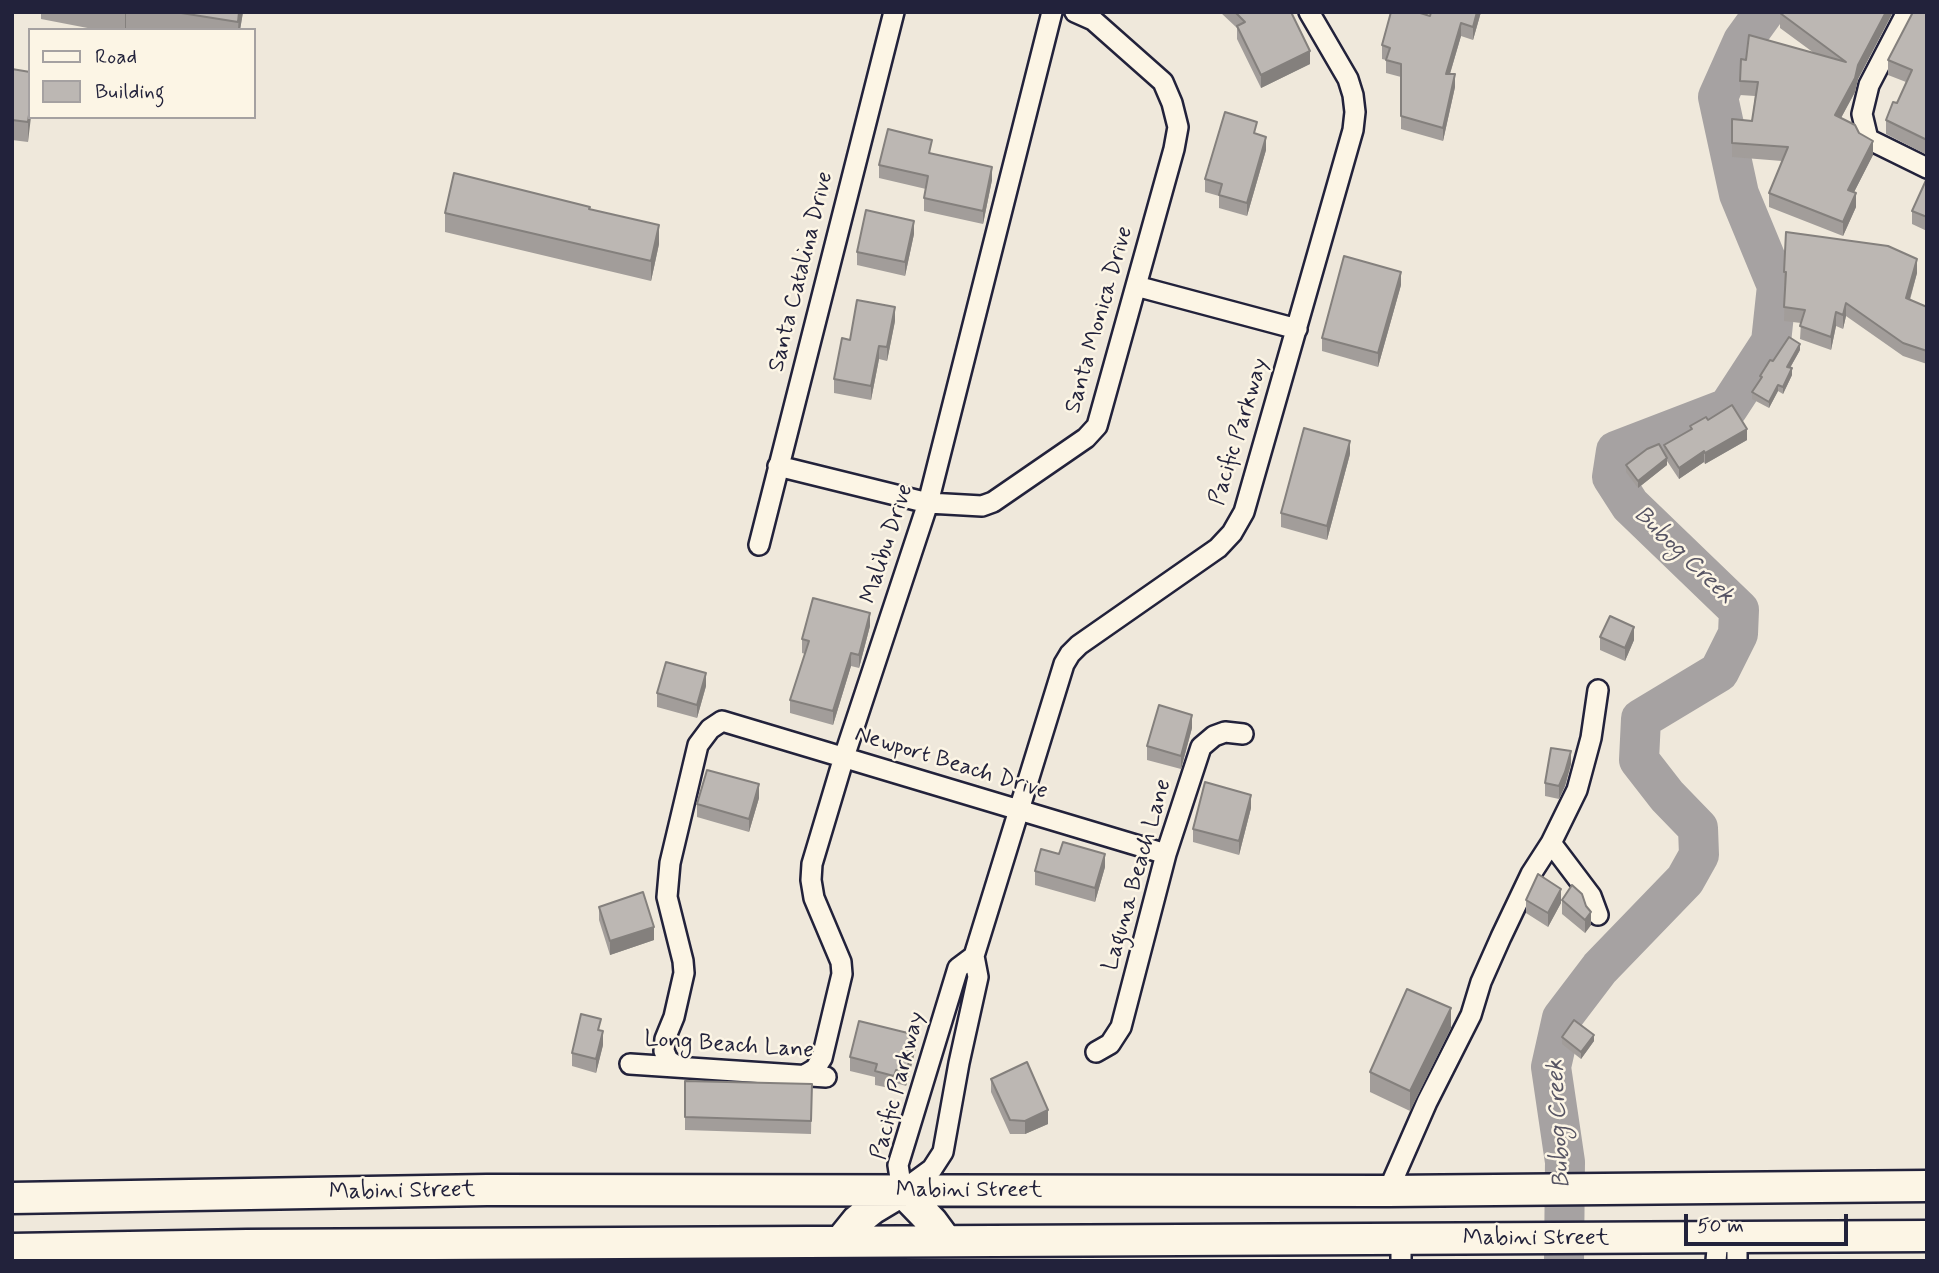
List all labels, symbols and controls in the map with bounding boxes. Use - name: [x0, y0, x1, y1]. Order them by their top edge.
- legend: [28, 28, 256, 119]
- text: Road: [95, 43, 137, 71]
- text: Building: [95, 78, 165, 106]
- street label: Santa Catalina Drive: [764, 169, 840, 375]
- street label: Santa Monica Drive: [1060, 223, 1140, 417]
- street label: Pacific Parkway: [1205, 355, 1275, 509]
- street label: Malibu Drive: [856, 481, 920, 607]
- water label: Bubog Creek: [1627, 501, 1739, 611]
- street label: Newport Beach Drive: [851, 721, 1051, 807]
- street label: Laguna Beach Lane: [1097, 776, 1179, 974]
- street label: Pacific Parkway: [866, 1009, 932, 1163]
- street label: Long Beach Lane: [643, 1026, 815, 1066]
- water label: Bubog Creek: [1542, 1059, 1578, 1189]
- street label: Mabini Street: [329, 1177, 475, 1207]
- street label: Mabini Street: [896, 1177, 1042, 1205]
- scale bar: [1687, 1200, 1852, 1244]
- text: 50 m: [1697, 1212, 1744, 1240]
- street label: Mabini Street: [1463, 1225, 1609, 1253]

